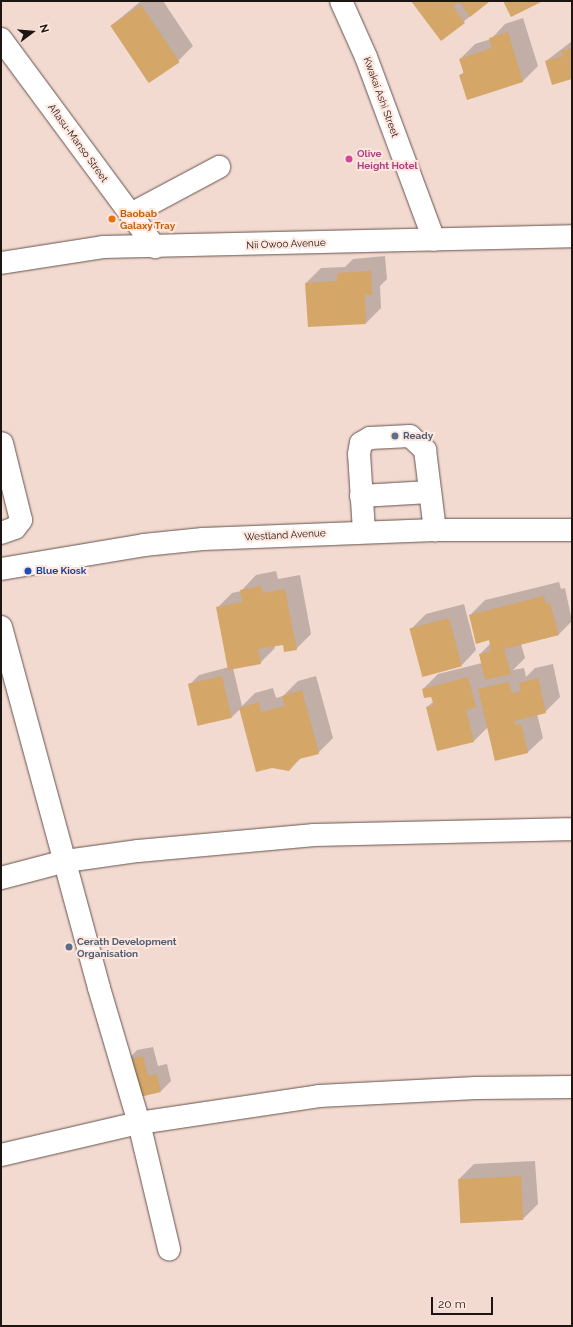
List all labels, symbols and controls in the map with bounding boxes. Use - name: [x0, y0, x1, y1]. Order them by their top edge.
- north arrow: [12, 12, 52, 52]
- text: N: [37, 23, 51, 34]
- street label: Kwakai Ashi Street: [361, 55, 401, 139]
- street label: Aflasu-Manso Street: [46, 101, 110, 185]
- place label: Olive Height Hotel: [357, 147, 418, 170]
- marker: Olive Height Hotel: [344, 154, 354, 164]
- place label: Baobab Galaxy Tray: [120, 207, 176, 230]
- marker: Baobab Galaxy Tray: [107, 214, 117, 224]
- street label: Nii Owoo Avenue: [246, 237, 326, 251]
- place label: Ready: [403, 430, 433, 442]
- marker: Ready: [390, 431, 400, 441]
- street label: Westland Avenue: [244, 527, 326, 543]
- place label: Blue Kiosk: [36, 565, 86, 577]
- marker: Blue Kiosk: [23, 566, 33, 576]
- place label: Cerath Development Organisation: [77, 935, 177, 958]
- marker: Cerath Development Organisation: [64, 942, 74, 952]
- scale bar: [433, 1289, 495, 1315]
- text: 20 m: [438, 1297, 466, 1311]

